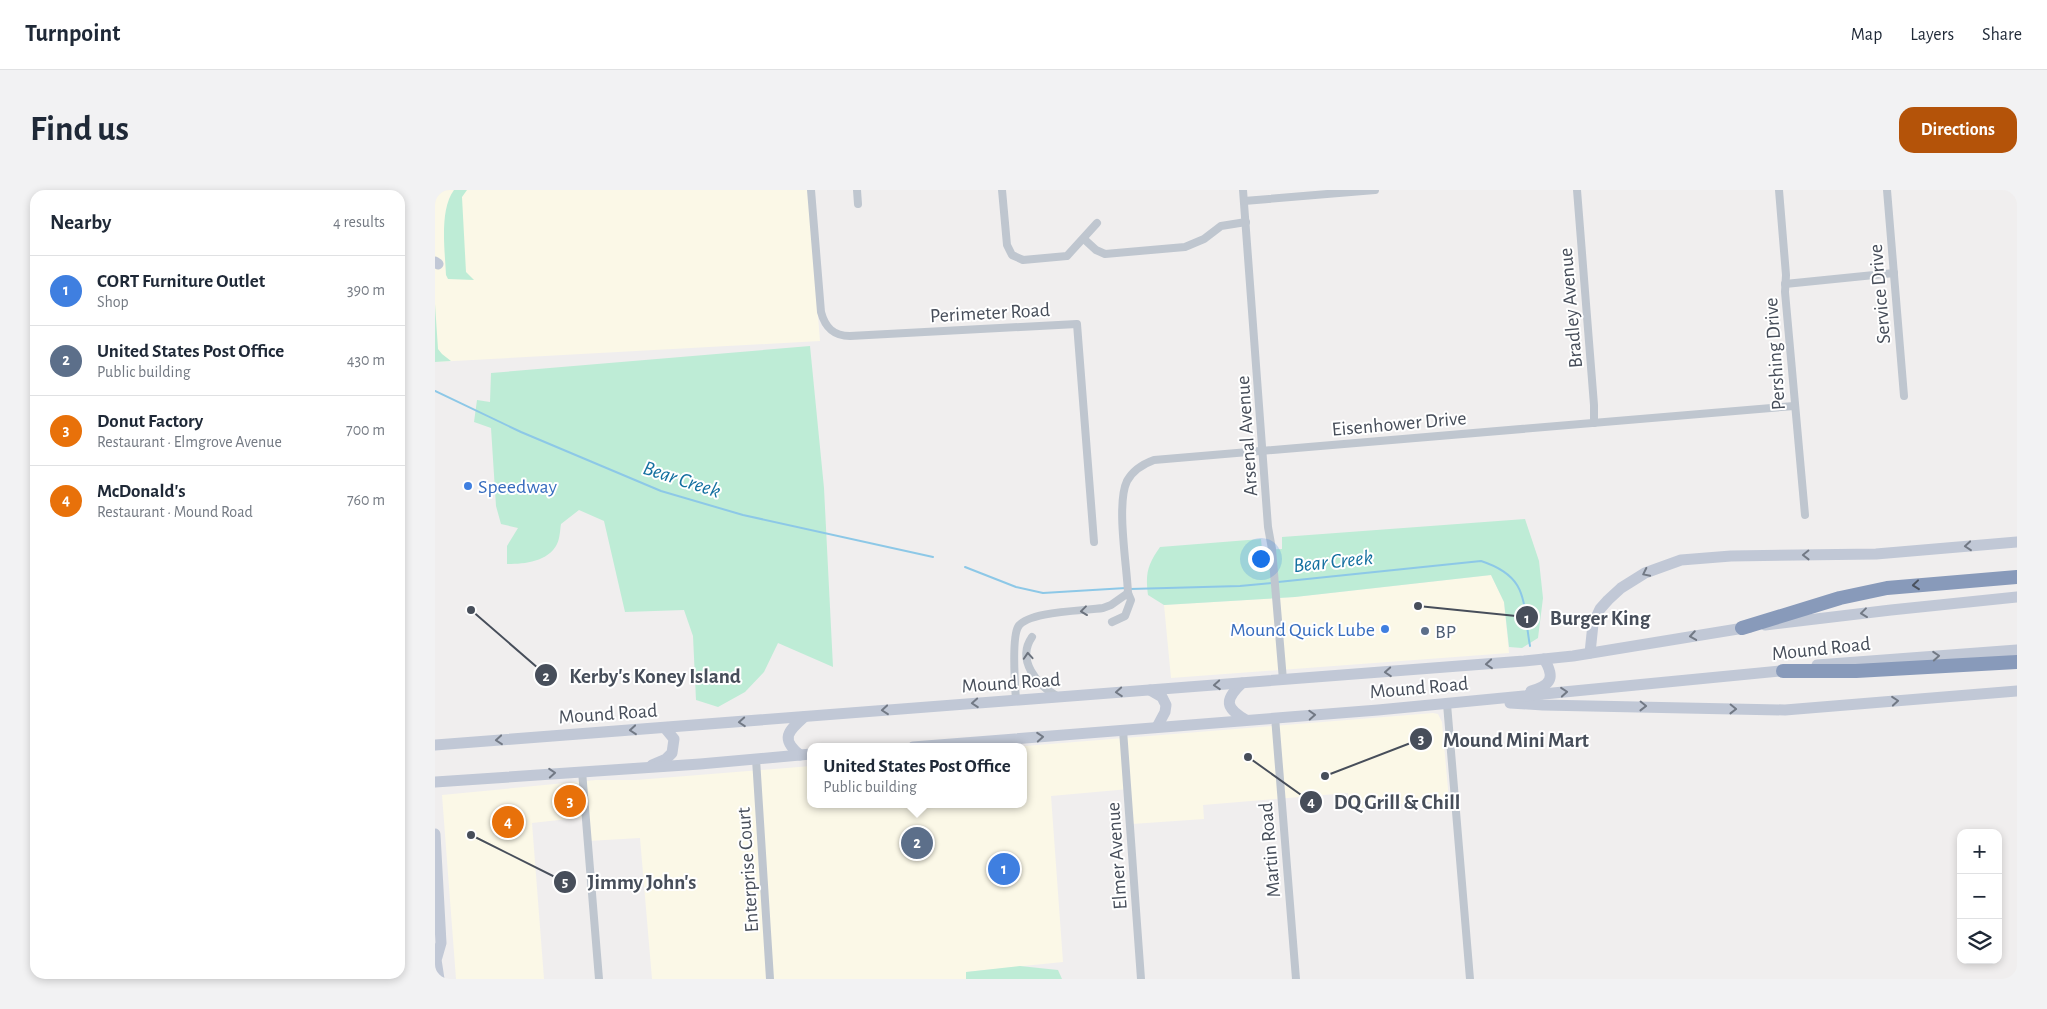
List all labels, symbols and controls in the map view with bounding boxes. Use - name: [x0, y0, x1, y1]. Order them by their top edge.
- text: Turnpoint: [25, 22, 120, 46]
- text: Map: [1851, 26, 1882, 44]
- text: Layers: [1910, 26, 1954, 44]
- text: Share: [1982, 26, 2022, 44]
- button: Directions: [1899, 107, 2017, 153]
- text: Find us: [30, 112, 129, 147]
- text: Nearby: [50, 212, 111, 233]
- text: 4 results: [333, 214, 385, 230]
- street label: Service Drive: [1866, 243, 1894, 345]
- street label: Bradley Avenue: [1556, 247, 1586, 369]
- text: CORT Furniture Outlet: [97, 272, 265, 291]
- text: 1: [63, 282, 69, 298]
- text: 390 m: [347, 282, 385, 298]
- text: Shop: [97, 294, 129, 310]
- street label: Pershing Drive: [1761, 297, 1789, 411]
- street label: Perimeter Road: [930, 300, 1051, 326]
- text: United States Post Office: [97, 342, 284, 361]
- text: 2: [62, 352, 70, 368]
- text: 430 m: [347, 352, 385, 368]
- text: Public building: [97, 364, 191, 380]
- street label: Arsenal Avenue: [1233, 375, 1261, 497]
- street label: Eisenhower Drive: [1331, 408, 1467, 440]
- text: Donut Factory: [97, 412, 203, 431]
- text: 3: [63, 422, 69, 438]
- text: 700 m: [346, 422, 385, 438]
- text: Restaurant · Elmgrove Avenue: [97, 434, 282, 450]
- water label: Bear Creek: [641, 457, 723, 502]
- place label: Speedway: [478, 477, 558, 497]
- marker: Speedway: [462, 480, 474, 492]
- text: McDonald's: [97, 482, 186, 501]
- text: 4: [62, 492, 70, 508]
- text: 760 m: [347, 492, 385, 508]
- text: Restaurant · Mound Road: [97, 504, 253, 520]
- one-way arrow: [1964, 541, 1972, 552]
- your location: [1248, 546, 1274, 572]
- water label: Bear Creek: [1292, 547, 1374, 576]
- one-way arrow: [1802, 550, 1810, 560]
- one-way arrow: [1643, 567, 1652, 577]
- one-way arrow: [1912, 579, 1920, 590]
- callout: Burger King: [1515, 599, 1660, 635]
- one-way arrow: [1080, 605, 1088, 615]
- one-way arrow: [1860, 607, 1868, 618]
- text: Burger King: [1550, 608, 1651, 629]
- text: 1: [1524, 611, 1530, 626]
- place label: Mound Quick Lube: [1230, 620, 1375, 640]
- place label: BP: [1435, 622, 1456, 642]
- marker: Mound Quick Lube: [1379, 623, 1391, 635]
- marker: BP: [1419, 625, 1431, 637]
- one-way arrow: [1689, 630, 1697, 641]
- street label: Mound Road: [1771, 634, 1871, 664]
- one-way arrow: [1022, 651, 1033, 659]
- one-way arrow: [1932, 651, 1940, 662]
- callout: Kerby's Koney Island: [534, 657, 750, 693]
- one-way arrow: [1485, 658, 1493, 669]
- text: Kerby's Koney Island: [569, 666, 741, 687]
- one-way arrow: [1384, 667, 1392, 678]
- text: 2: [542, 669, 550, 684]
- street label: Mound Road: [961, 670, 1061, 696]
- street label: Mound Road: [1369, 674, 1469, 702]
- one-way arrow: [1213, 679, 1221, 690]
- one-way arrow: [1115, 686, 1123, 697]
- one-way arrow: [1560, 687, 1568, 698]
- one-way arrow: [1891, 696, 1899, 707]
- one-way arrow: [971, 698, 979, 709]
- street label: Mound Road: [558, 701, 658, 727]
- one-way arrow: [1640, 701, 1647, 711]
- one-way arrow: [1730, 704, 1737, 714]
- one-way arrow: [881, 705, 889, 716]
- one-way arrow: [1308, 710, 1316, 721]
- one-way arrow: [737, 716, 745, 727]
- callout: Mound Mini Mart: [1408, 721, 1599, 757]
- one-way arrow: [629, 724, 637, 735]
- text: Mound Mini Mart: [1443, 730, 1589, 751]
- one-way arrow: [1036, 731, 1044, 742]
- text: 3: [1418, 732, 1424, 747]
- one-way arrow: [495, 734, 503, 745]
- popup: [807, 743, 1027, 808]
- text: United States Post Office: [823, 757, 1011, 776]
- one-way arrow: [549, 767, 557, 778]
- text: Public building: [823, 779, 917, 795]
- pin: 3: [554, 782, 586, 820]
- callout: DQ Grill & Chill: [1298, 784, 1470, 820]
- text: DQ Grill & Chill: [1334, 792, 1460, 814]
- text: 4: [1307, 795, 1315, 810]
- street label: Elmer Avenue: [1103, 801, 1131, 910]
- street label: Martin Road: [1256, 801, 1284, 898]
- pin: 4: [492, 803, 524, 841]
- street label: Enterprise Court: [734, 806, 762, 933]
- pin: 2: [901, 824, 933, 862]
- map controls: [1957, 829, 2002, 964]
- button: +: [1957, 829, 2002, 874]
- pin: 1: [988, 850, 1020, 888]
- callout: Jimmy John's: [553, 864, 707, 900]
- text: Jimmy John's: [588, 872, 696, 893]
- button: −: [1957, 874, 2002, 919]
- text: 5: [562, 875, 568, 890]
- button: layers: [1957, 919, 2002, 964]

